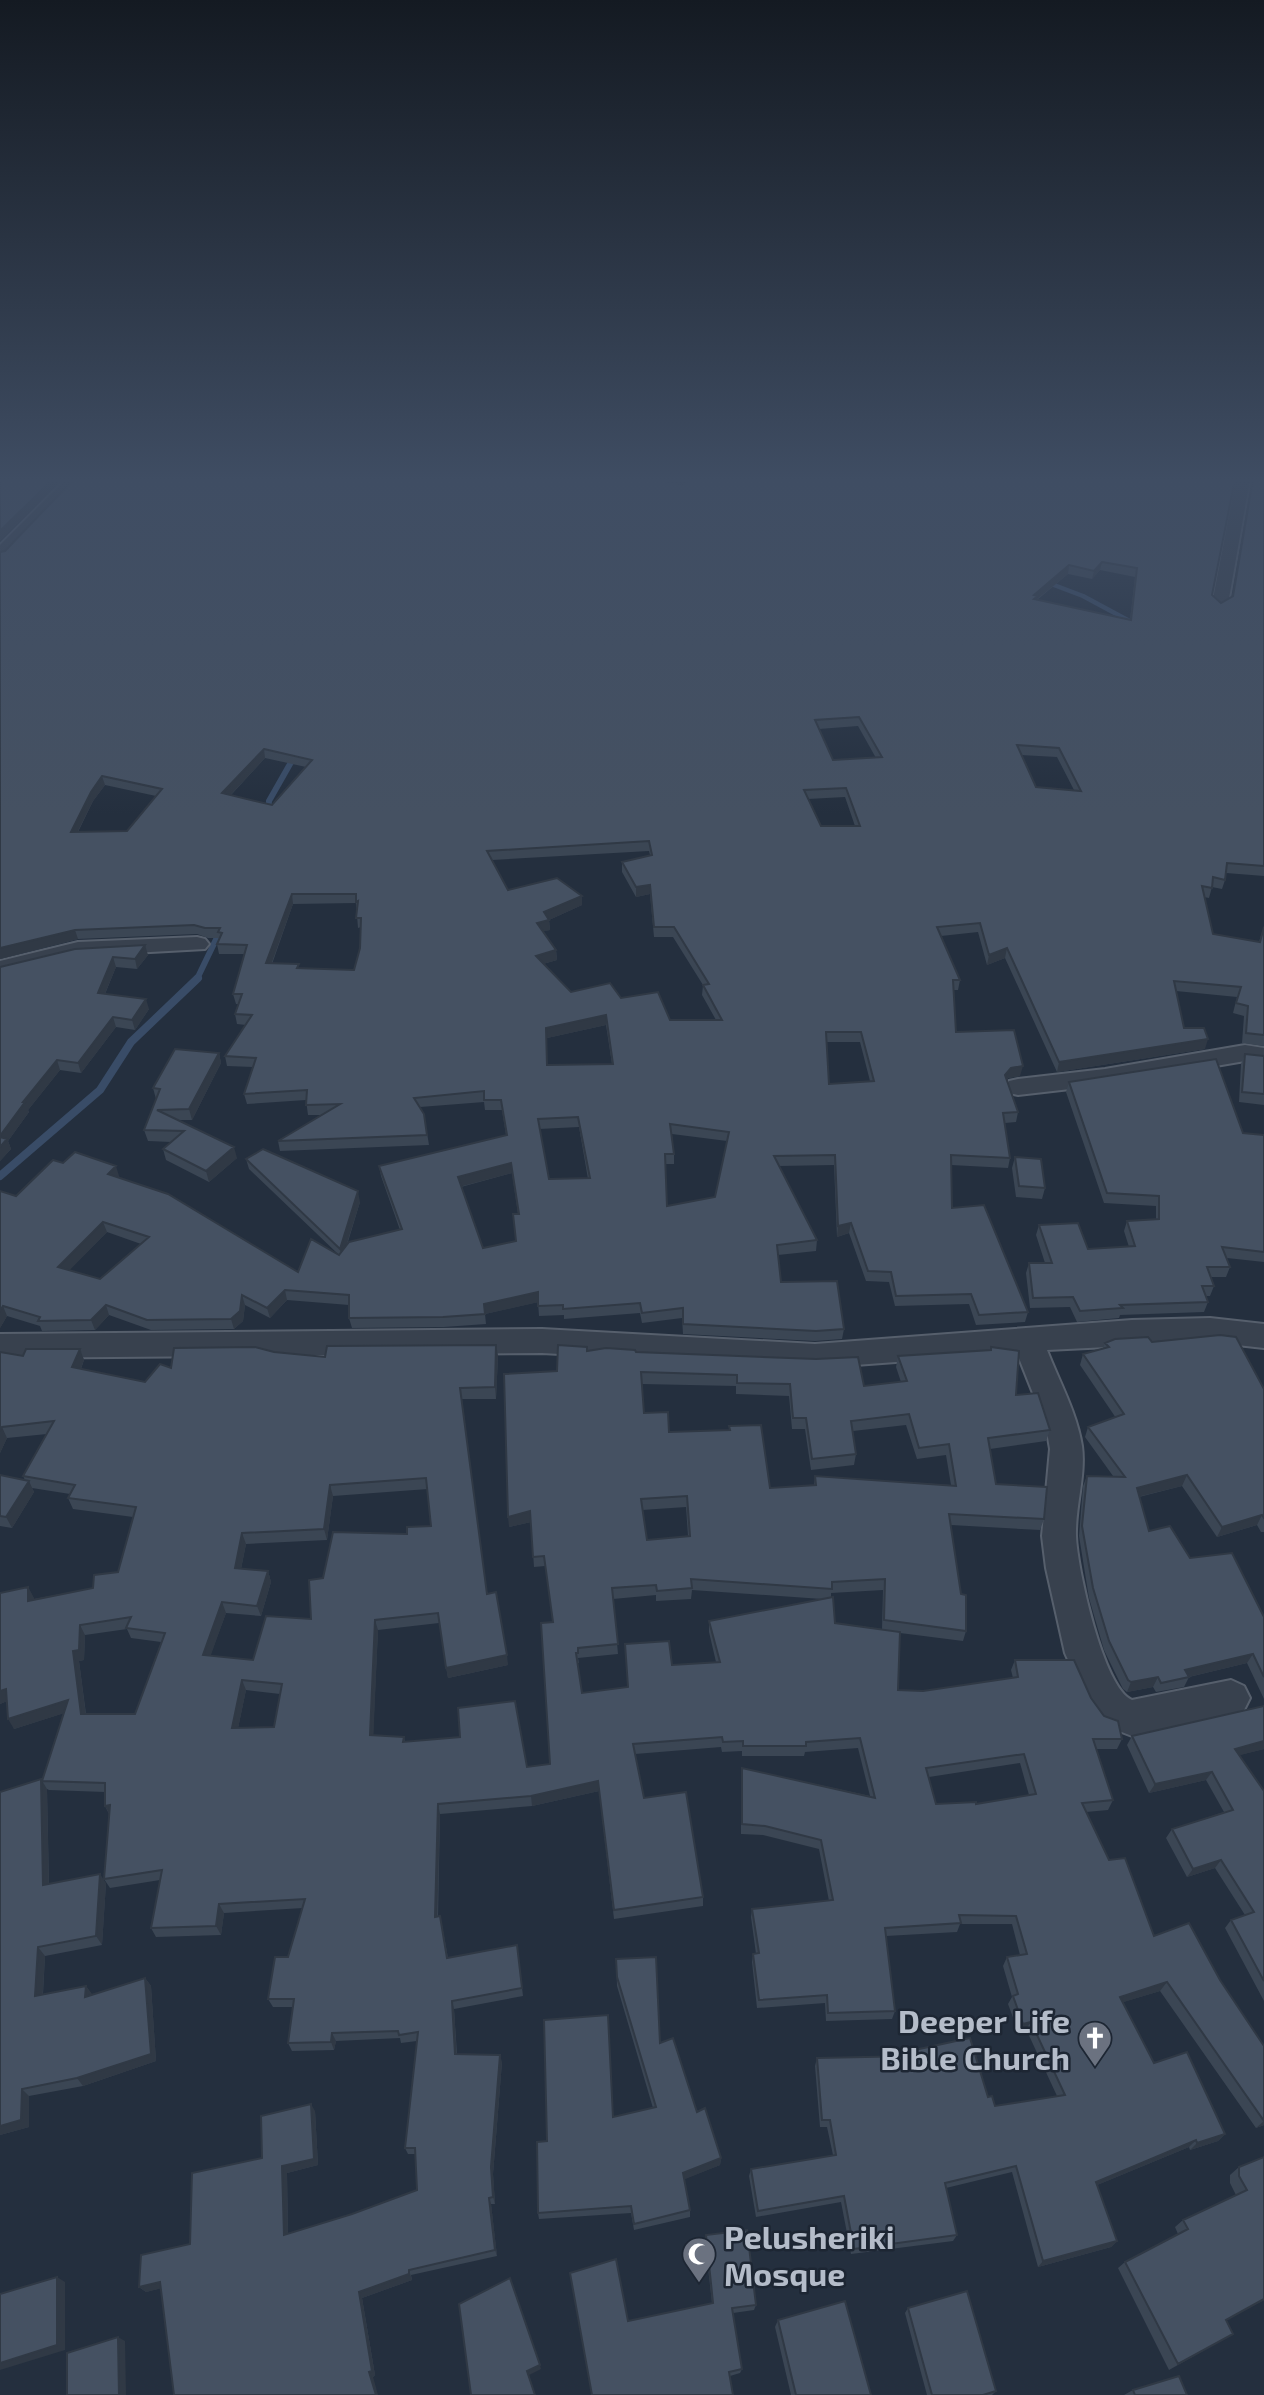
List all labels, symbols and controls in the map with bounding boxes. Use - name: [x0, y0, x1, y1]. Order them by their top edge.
- place label: Deeper Life Bible Church: [880, 2001, 1070, 2076]
- church icon: Deeper Life Bible Church: [1076, 2019, 1114, 2068]
- place label: Pelusheriki Mosque: [724, 2217, 895, 2292]
- mosque icon: Pelusheriki Mosque: [680, 2235, 718, 2284]

